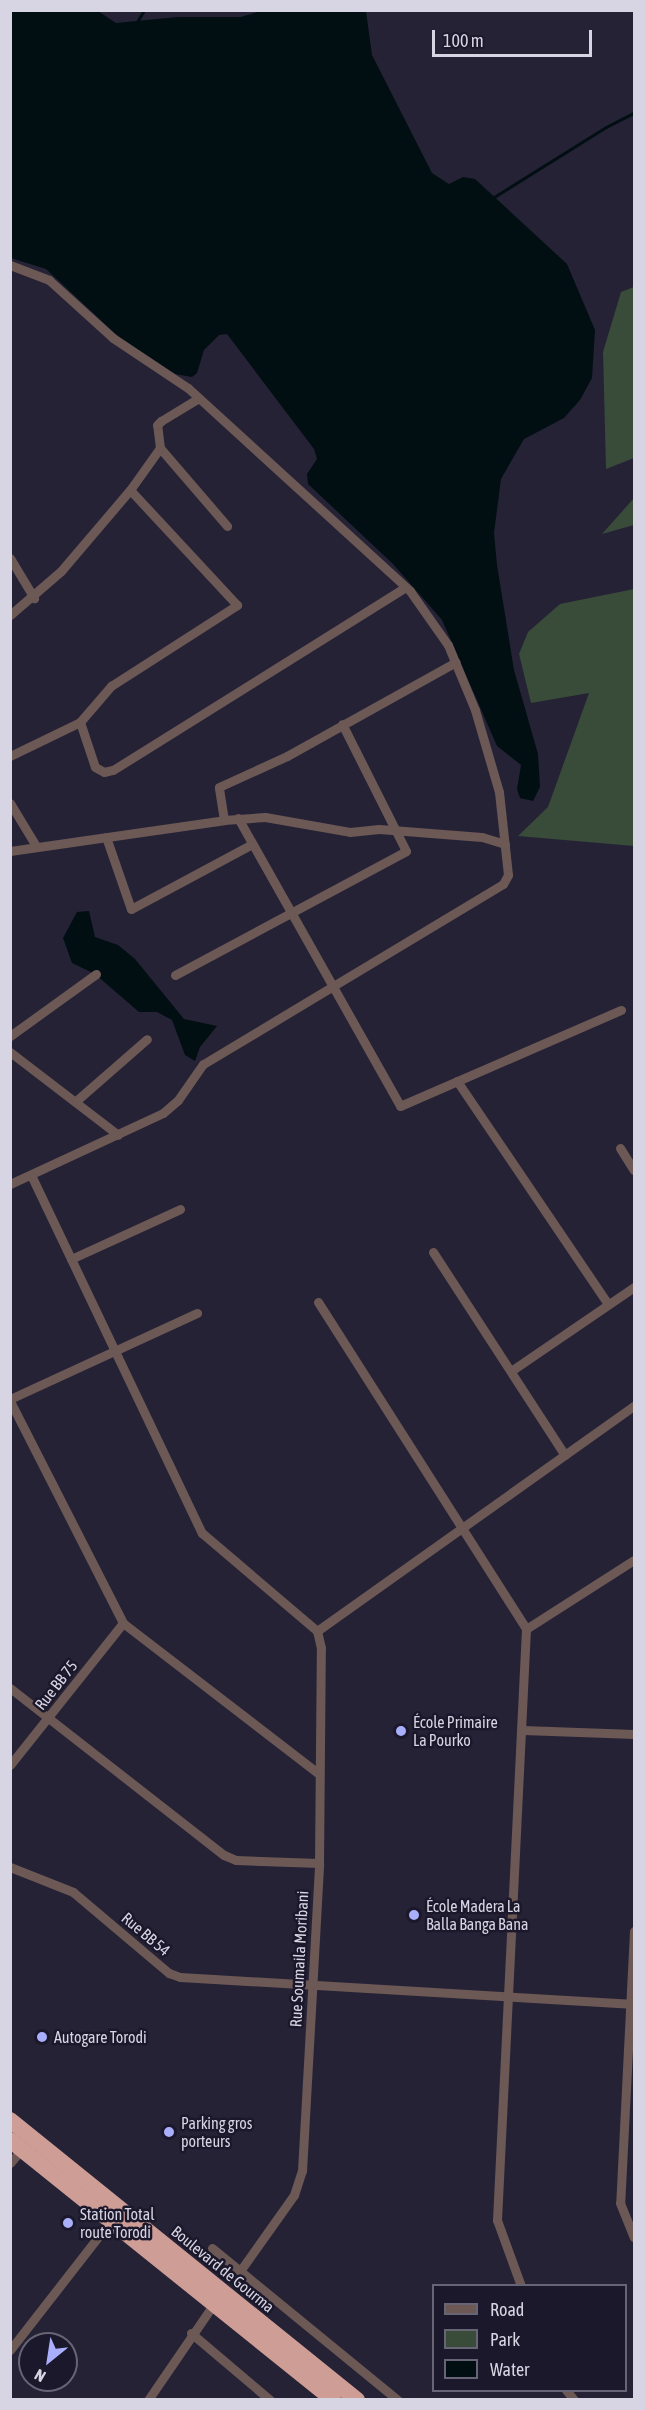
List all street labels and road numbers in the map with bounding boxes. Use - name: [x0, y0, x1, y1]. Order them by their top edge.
- street label: Rue BB 75: [31, 1656, 81, 1714]
- street label: Rue Soumaila Moribani: [286, 1890, 312, 2028]
- street label: Rue BB 54: [118, 1908, 174, 1960]
- street label: Boulevard de Gourma: [168, 2222, 278, 2316]

